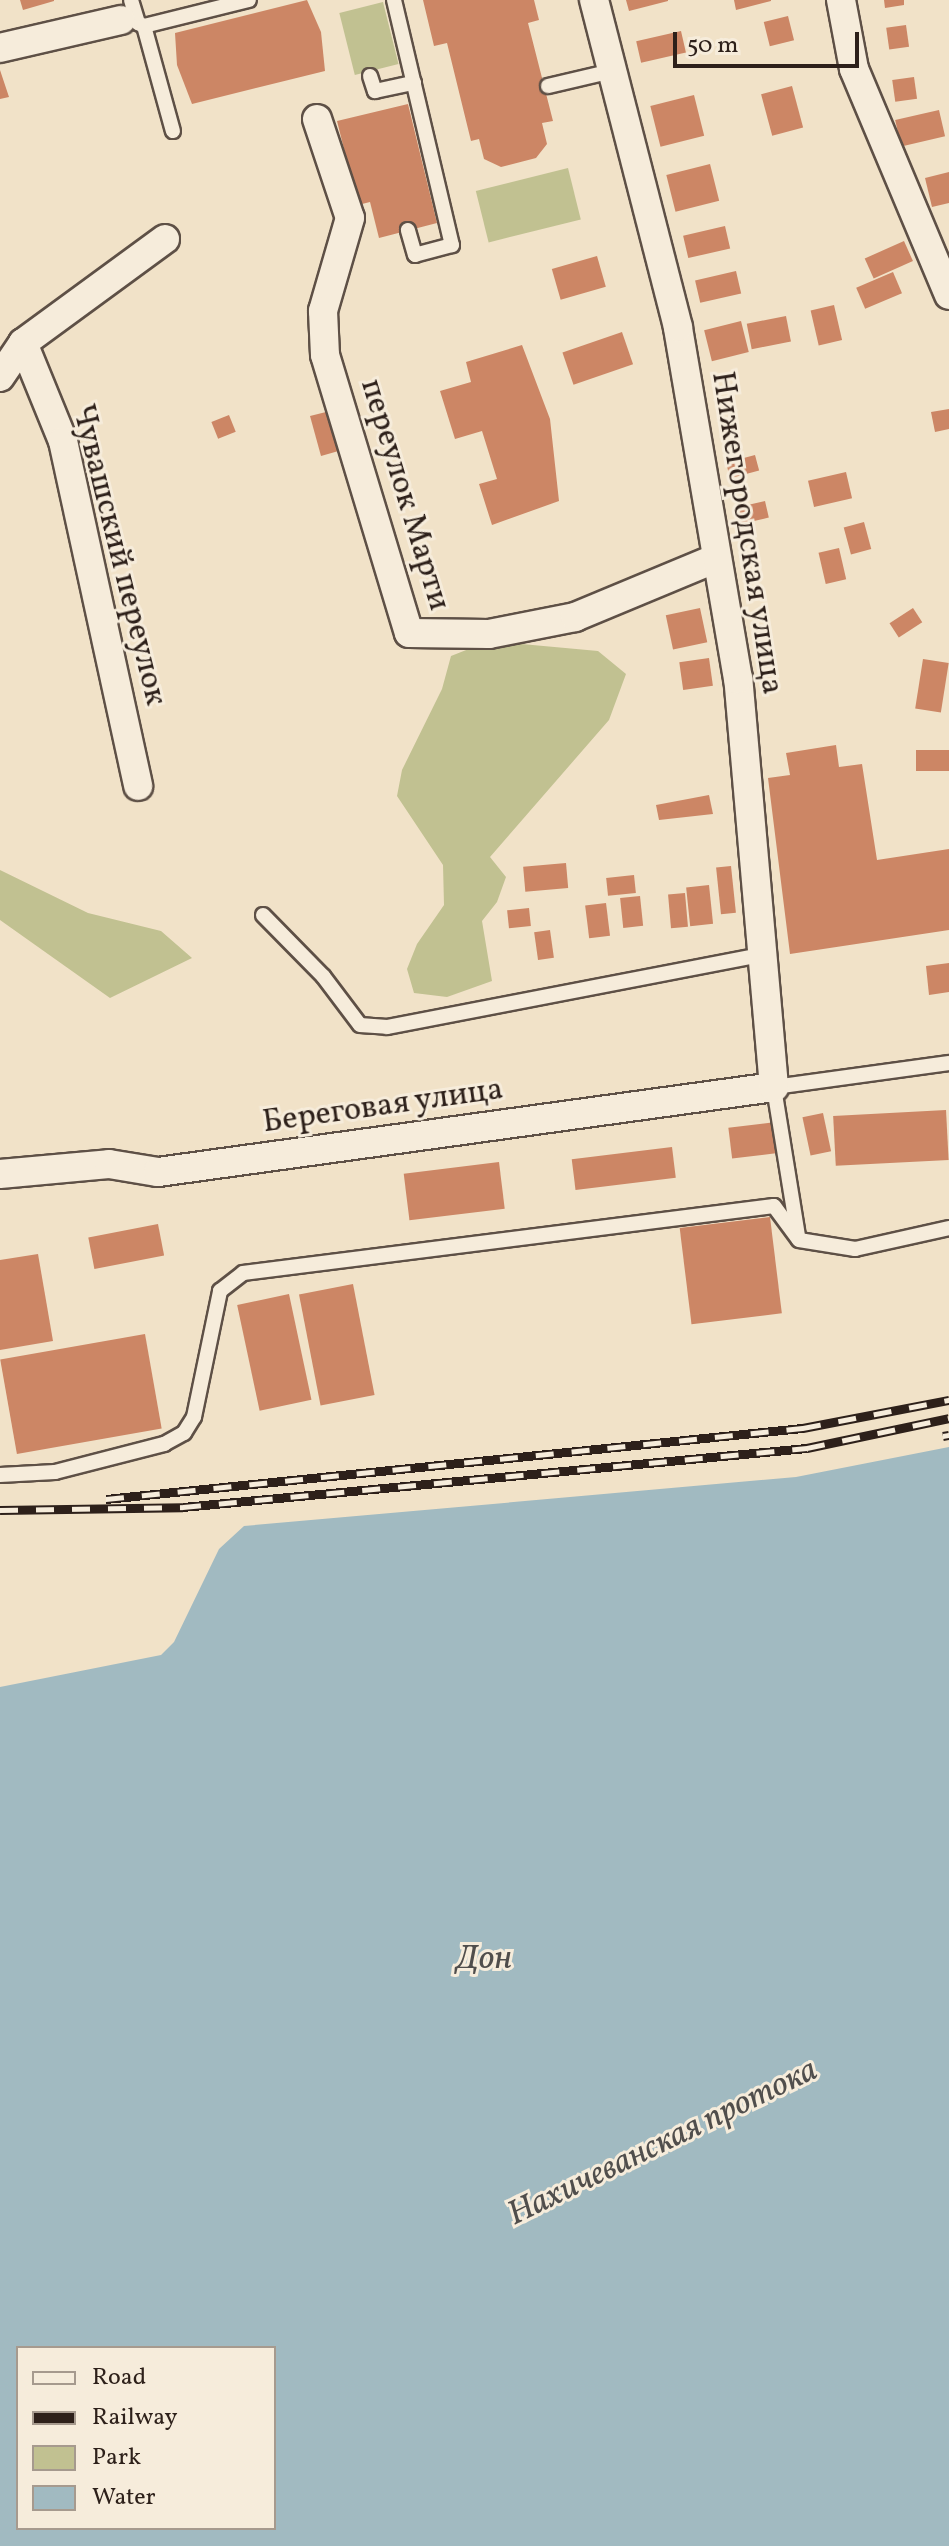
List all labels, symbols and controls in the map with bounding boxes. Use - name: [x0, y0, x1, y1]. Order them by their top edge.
- scale bar: [677, 16, 863, 66]
- text: 50 m: [687, 29, 739, 63]
- street label: Нижегородская улица: [701, 368, 791, 698]
- street label: переулок Марти: [351, 375, 457, 615]
- street label: Чувашский переулок: [62, 400, 174, 710]
- street label: Береговая улица: [260, 1071, 506, 1143]
- water label: Дон: [456, 1940, 512, 1980]
- water label: Нахичеванская протока: [501, 2050, 825, 2236]
- legend: [16, 2346, 276, 2530]
- text: Road: [92, 2361, 146, 2395]
- text: Railway: [92, 2401, 178, 2435]
- text: Park: [92, 2441, 141, 2475]
- text: Water: [92, 2481, 156, 2515]

